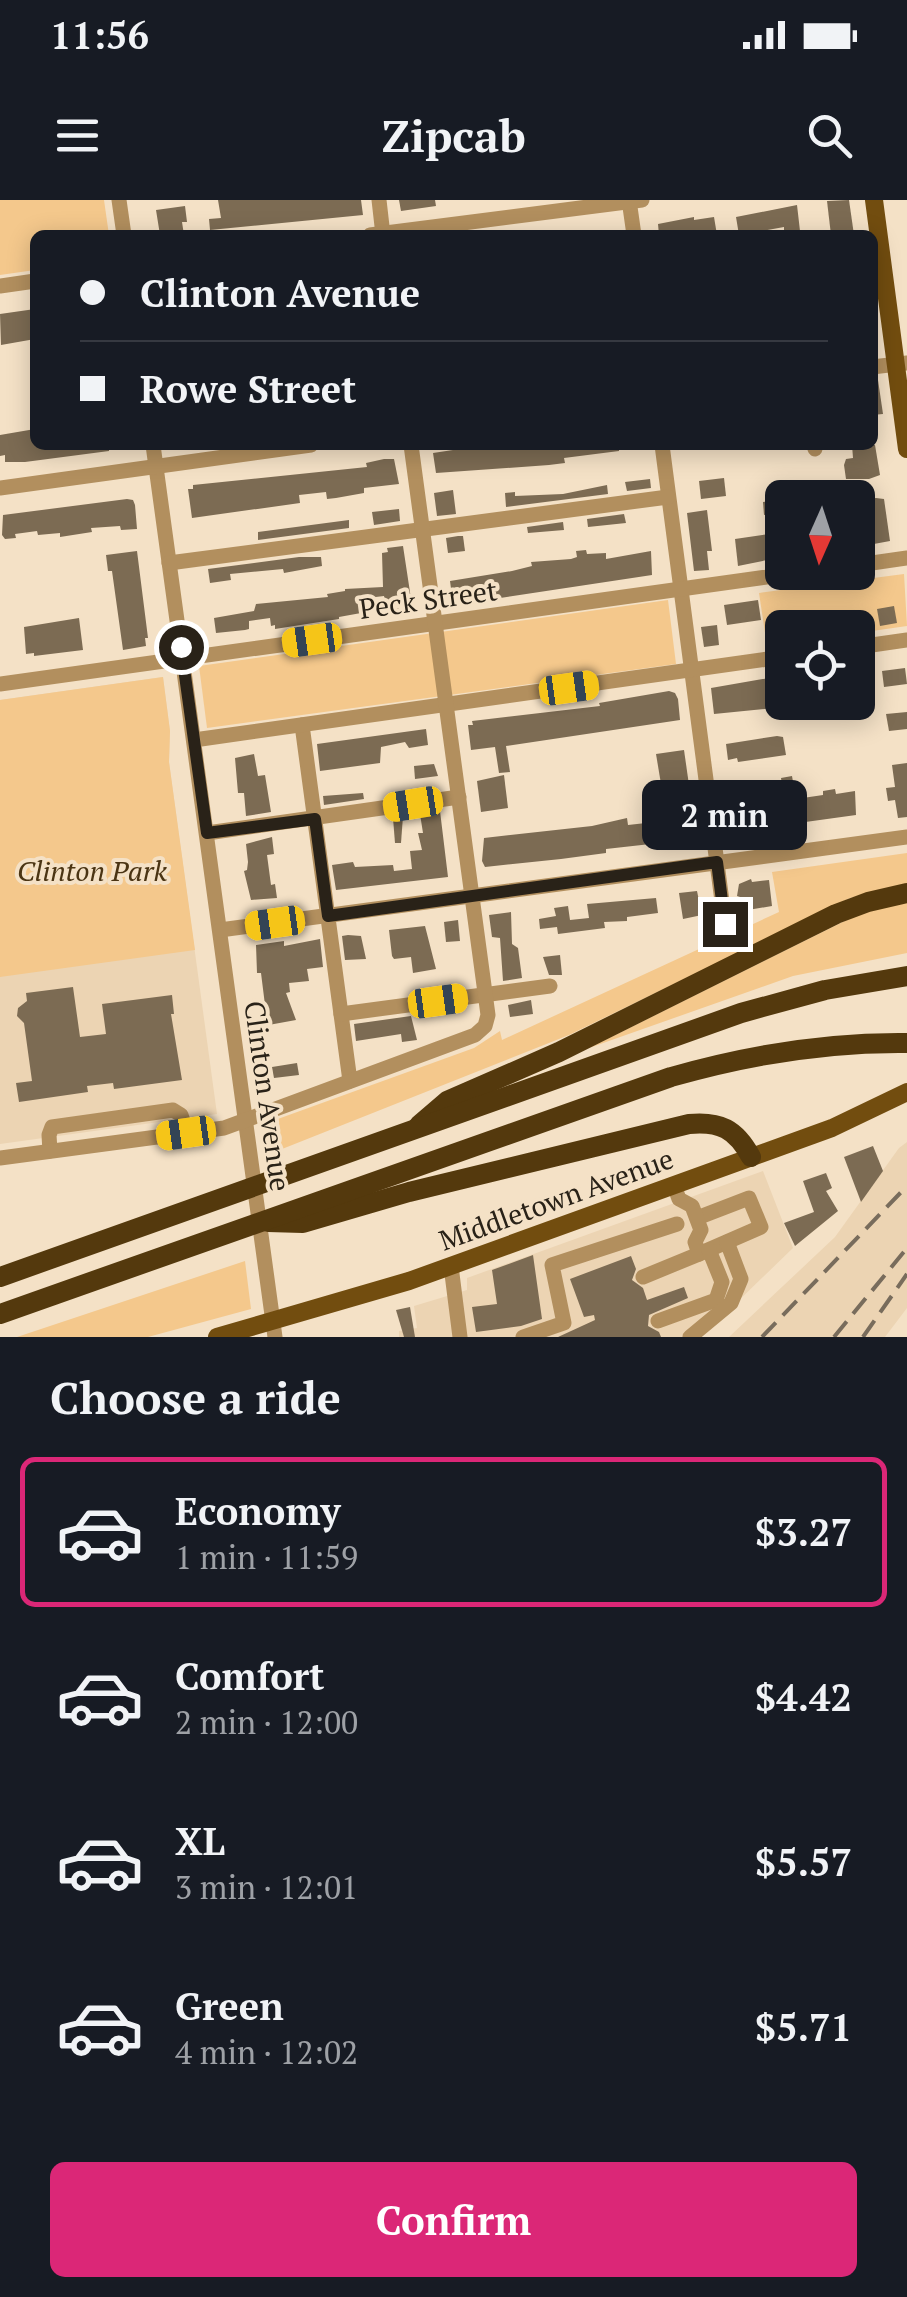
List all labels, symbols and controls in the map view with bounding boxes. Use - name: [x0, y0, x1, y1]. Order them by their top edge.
- text: 11:56: [50, 10, 149, 60]
- text: Zipcab: [381, 105, 526, 165]
- icon: menu: [50, 108, 105, 163]
- icon: search: [802, 108, 857, 163]
- text: Clinton Avenue: [140, 268, 420, 318]
- text: Rowe Street: [140, 364, 356, 414]
- north arrow: [765, 480, 875, 590]
- map controls: [765, 480, 875, 720]
- street label: Peck Street: [357, 571, 500, 627]
- button: locate: [765, 610, 875, 720]
- car: [280, 621, 344, 659]
- route start: [159, 625, 204, 670]
- car: [537, 669, 601, 707]
- callout: 2 min: [642, 779, 808, 849]
- car: [381, 784, 445, 824]
- text: 2 min: [681, 794, 768, 836]
- park label: Clinton Park: [17, 852, 168, 889]
- route end: [703, 902, 748, 947]
- car: [243, 904, 307, 942]
- car: [406, 982, 470, 1020]
- street label: Clinton Avenue: [236, 998, 300, 1194]
- car: [154, 1114, 218, 1152]
- street label: Middletown Avenue: [434, 1139, 678, 1259]
- text: Choose a ride: [50, 1367, 341, 1427]
- text: Economy: [175, 1486, 341, 1536]
- icon: car: [55, 1487, 145, 1577]
- text: $3.27: [755, 1507, 852, 1557]
- text: 1 min · 11:59: [175, 1536, 358, 1578]
- text: Comfort: [175, 1651, 324, 1701]
- icon: car: [55, 1652, 145, 1742]
- text: $4.42: [755, 1672, 852, 1722]
- text: 2 min · 12:00: [175, 1701, 358, 1743]
- text: XL: [175, 1816, 225, 1866]
- icon: car: [55, 1817, 145, 1907]
- text: $5.57: [755, 1837, 852, 1887]
- text: 3 min · 12:01: [175, 1866, 358, 1908]
- text: Green: [175, 1981, 284, 2031]
- icon: car: [55, 1982, 145, 2072]
- text: $5.71: [755, 2002, 852, 2052]
- text: 4 min · 12:02: [175, 2031, 358, 2073]
- button: Confirm: [50, 2162, 857, 2277]

